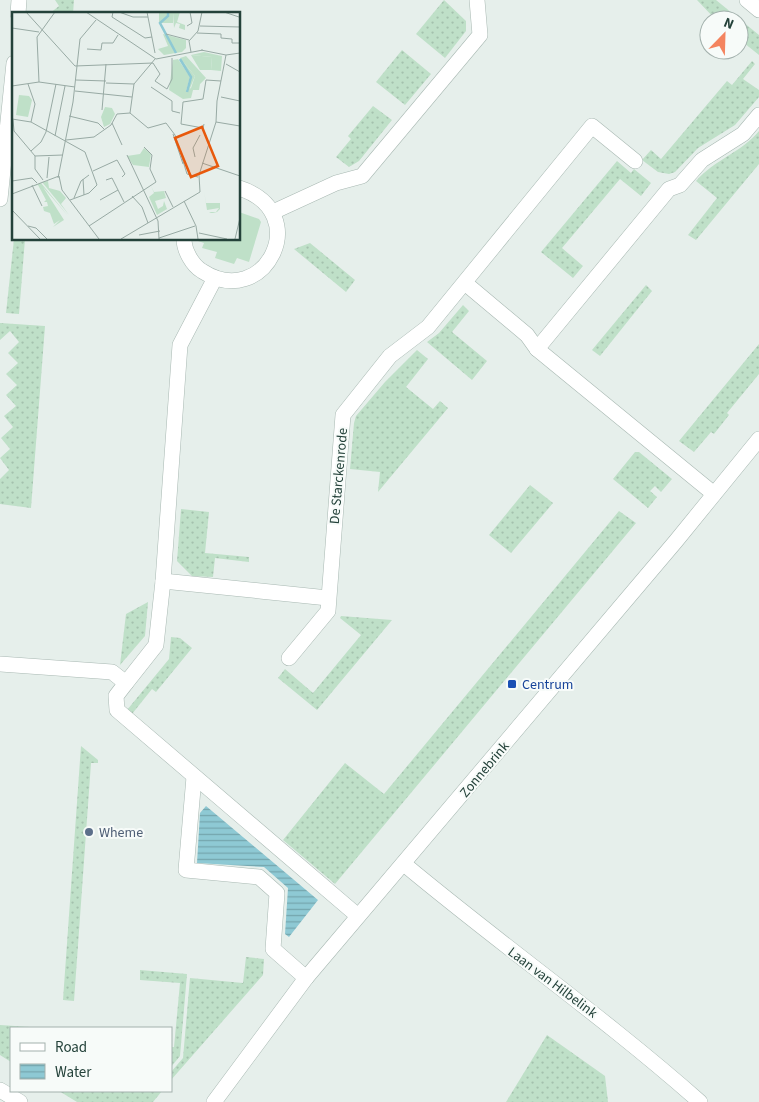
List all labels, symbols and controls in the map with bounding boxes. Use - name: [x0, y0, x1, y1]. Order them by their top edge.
- north arrow: [699, 10, 749, 60]
- inset map: [12, 12, 240, 240]
- text: N: [720, 13, 737, 35]
- street label: De Starckenrode: [325, 427, 353, 525]
- place label: Centrum: [522, 675, 573, 695]
- marker: Centrum: [506, 678, 518, 690]
- street label: Zonnebrink: [455, 737, 514, 802]
- place label: Wheme: [99, 823, 143, 843]
- marker: Wheme: [83, 826, 95, 838]
- street label: Laan van Hilbelink: [503, 942, 601, 1023]
- legend: [10, 1027, 172, 1092]
- text: Road: [55, 1037, 87, 1058]
- text: Water: [55, 1062, 92, 1083]

